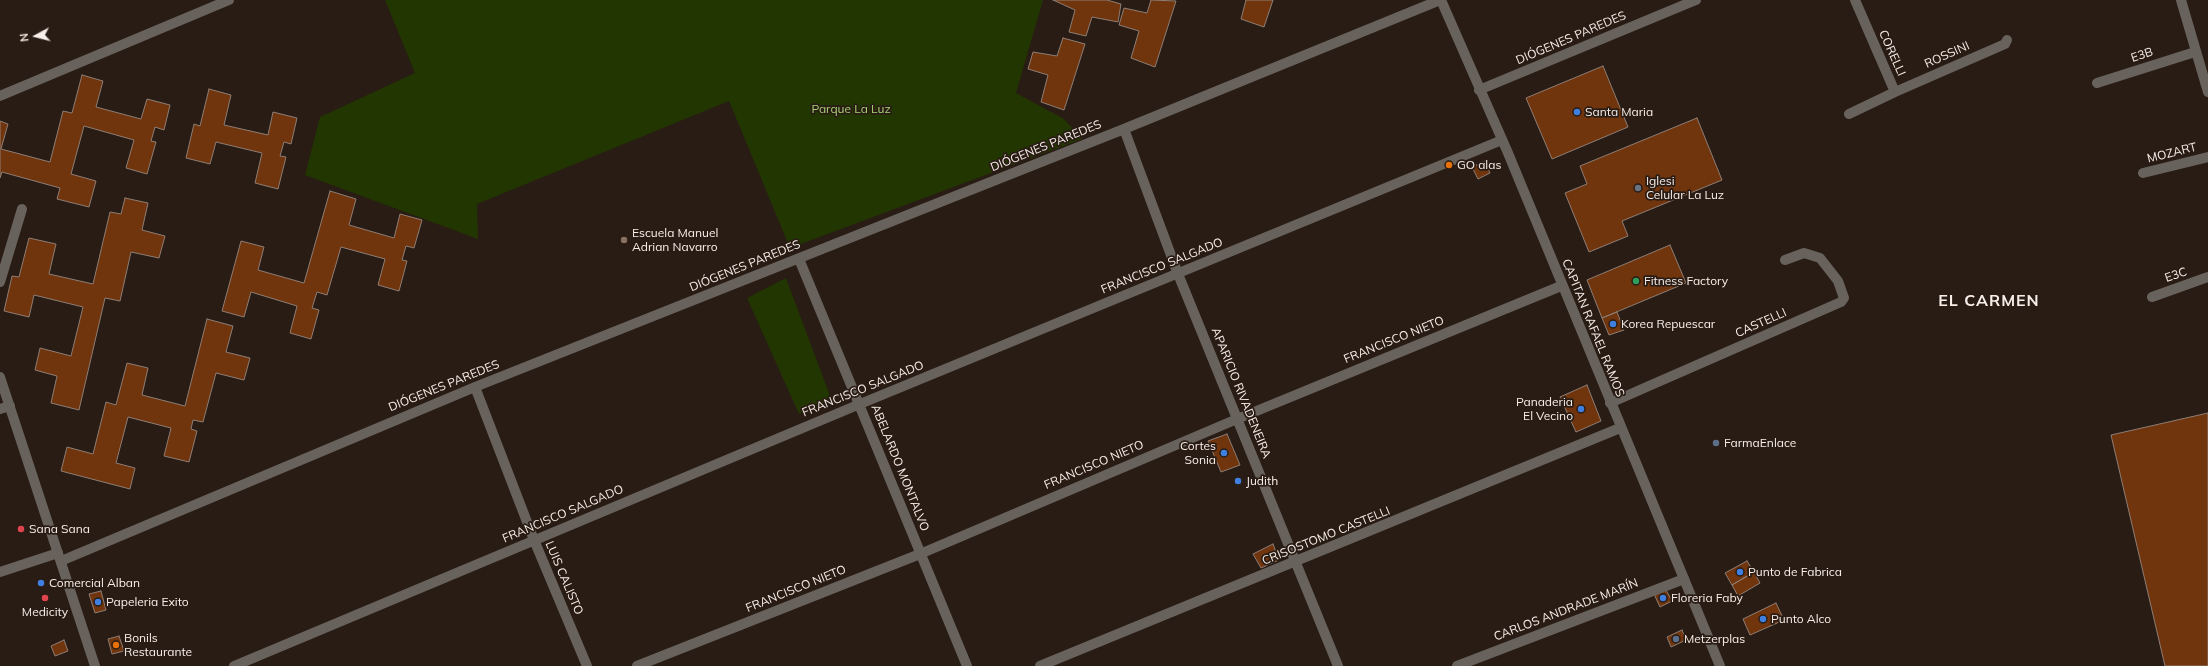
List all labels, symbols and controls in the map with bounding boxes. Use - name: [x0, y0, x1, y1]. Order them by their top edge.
- street label: DIÓGENES PAREDES: [1514, 8, 1628, 68]
- north arrow: [16, 16, 56, 56]
- street label: CORELLI: [1876, 28, 1908, 78]
- text: N: [17, 32, 32, 42]
- street label: ROSSINI: [1922, 39, 1972, 71]
- street label: E3B: [2129, 45, 2155, 65]
- park label: Parque La Luz: [811, 102, 891, 116]
- place label: Santa Maria: [1585, 105, 1653, 119]
- marker: Santa Maria: [1572, 107, 1582, 117]
- street label: DIÓGENES PAREDES: [989, 117, 1103, 175]
- street label: MOZART: [2146, 140, 2198, 166]
- place label: GO alas: [1457, 158, 1501, 172]
- marker: GO alas: [1444, 160, 1454, 170]
- place label: Iglesi Celular La Luz: [1646, 174, 1724, 202]
- marker: Iglesi Celular La Luz: [1633, 183, 1643, 193]
- place label: Escuela Manuel Adrian Navarro: [632, 226, 718, 254]
- marker: Escuela Manuel Adrian Navarro: [619, 235, 629, 245]
- street label: FRANCISCO SALGADO: [1099, 235, 1225, 297]
- street label: DIÓGENES PAREDES: [688, 237, 802, 295]
- street label: CAPITAN RAFAEL RAMOS: [1559, 257, 1627, 399]
- street label: E3C: [2163, 265, 2189, 285]
- place label: Fitness Factory: [1644, 274, 1728, 288]
- marker: Fitness Factory: [1631, 276, 1641, 286]
- district label: EL CARMEN: [1938, 291, 2040, 311]
- street label: CASTELLI: [1733, 305, 1789, 341]
- street label: FRANCISCO NIETO: [1342, 313, 1446, 367]
- place label: Korea Repuescar: [1621, 317, 1715, 331]
- marker: Korea Repuescar: [1608, 319, 1618, 329]
- street label: APARICIO RIVADENEIRA: [1208, 325, 1274, 461]
- street label: DIÓGENES PAREDES: [387, 357, 501, 415]
- street label: FRANCISCO SALGADO: [800, 358, 926, 420]
- place label: Panaderia El Vecino: [1516, 395, 1573, 423]
- street label: ABELARDO MONTALVO: [868, 403, 932, 533]
- marker: Panaderia El Vecino: [1576, 404, 1586, 414]
- place label: FarmaEnlace: [1724, 436, 1796, 450]
- street label: FRANCISCO NIETO: [1042, 438, 1146, 492]
- marker: FarmaEnlace: [1711, 438, 1721, 448]
- place label: Cortes Sonia: [1180, 439, 1216, 467]
- marker: Cortes Sonia: [1219, 448, 1229, 458]
- place label: Judith: [1246, 474, 1278, 488]
- marker: Judith: [1233, 476, 1243, 486]
- street label: FRANCISCO SALGADO: [500, 482, 626, 546]
- street label: CRISOSTOMO CASTELLI: [1260, 504, 1392, 568]
- place label: Sana Sana: [29, 522, 90, 536]
- marker: Sana Sana: [16, 524, 26, 534]
- street label: LUIS CALISTO: [542, 539, 586, 617]
- street label: FRANCISCO NIETO: [744, 562, 848, 616]
- place label: Punto de Fabrica: [1748, 565, 1842, 579]
- marker: Punto de Fabrica: [1735, 567, 1745, 577]
- place label: Comercial Alban: [49, 576, 140, 590]
- street label: CARLOS ANDRADE MARÍN: [1492, 576, 1640, 644]
- marker: Comercial Alban: [36, 578, 46, 588]
- place label: Floreria Faby: [1671, 591, 1743, 605]
- marker: Medicity: [40, 593, 50, 603]
- marker: Floreria Faby: [1658, 593, 1668, 603]
- place label: Papeleria Exito: [106, 595, 189, 609]
- marker: Papeleria Exito: [93, 597, 103, 607]
- place label: Medicity: [22, 605, 68, 619]
- place label: Punto Alco: [1771, 612, 1831, 626]
- marker: Punto Alco: [1758, 614, 1768, 624]
- place label: Bonils Restaurante: [124, 631, 192, 659]
- place label: Metzerplas: [1684, 632, 1745, 646]
- marker: Metzerplas: [1671, 634, 1681, 644]
- marker: Bonils Restaurante: [111, 640, 121, 650]

